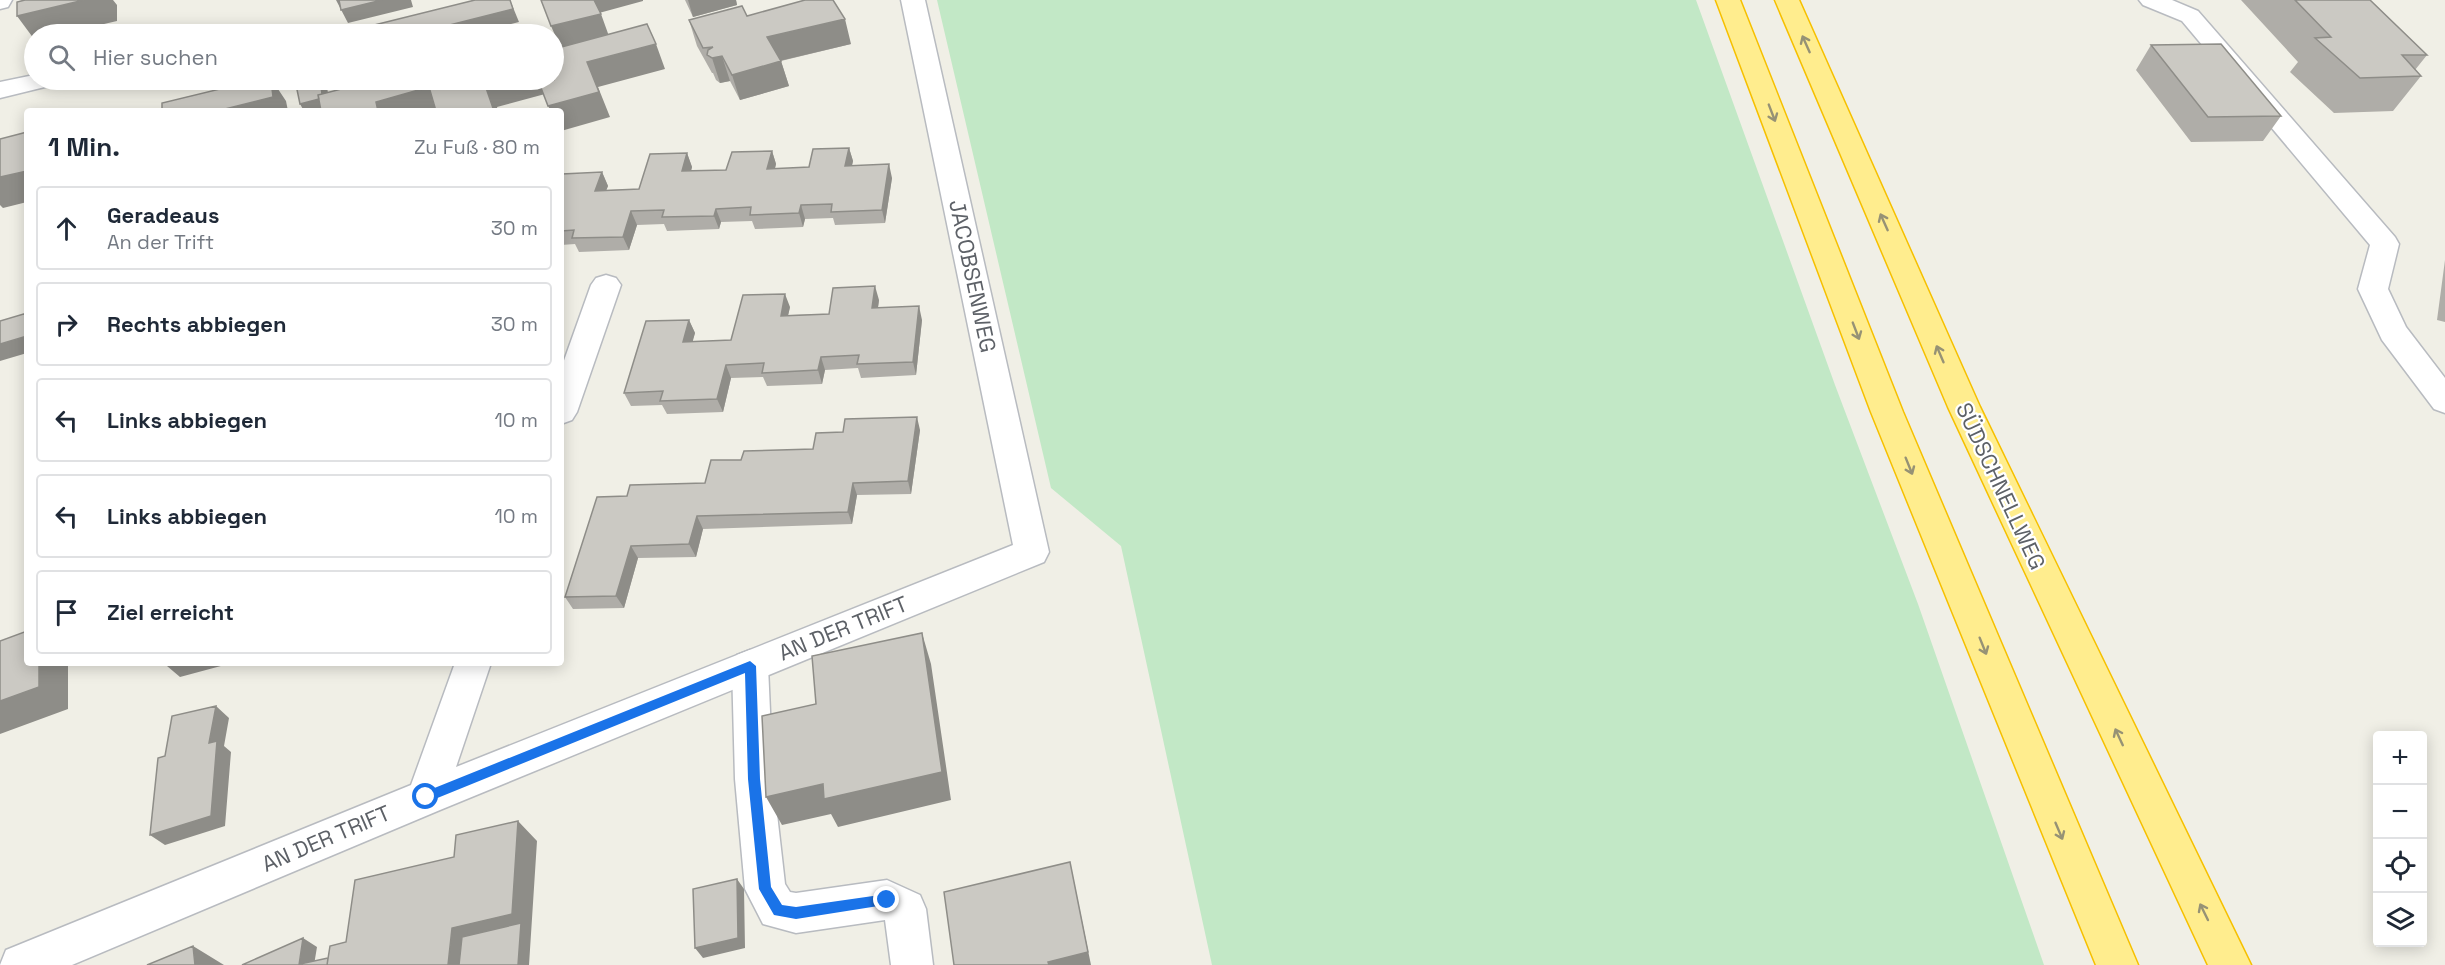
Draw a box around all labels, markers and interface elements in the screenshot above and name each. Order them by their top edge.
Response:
search box [24,24,564,90]
one-way arrow [1800,35,1811,53]
icon: search [45,41,78,74]
text: Hier suchen [93,43,218,71]
one-way arrow [1767,104,1778,122]
text: 1 Min. [48,130,120,164]
text: Zu Fuß · 80 m [414,134,540,160]
street label: JACOBSENWEG [943,197,1003,355]
text: Geradeaus [107,201,219,229]
icon: ahead [50,212,83,245]
one-way arrow [1877,214,1889,232]
text: 30 m [491,215,538,241]
text: An der Trift [107,229,214,255]
icon: right [50,308,83,341]
text: Rechts abbiegen [107,310,287,338]
text: 30 m [491,311,538,337]
one-way arrow [1851,321,1862,340]
one-way arrow [1934,345,1946,363]
street label: SÜDSCHNELLWEG [1950,398,2052,574]
icon: left [50,404,83,437]
text: Links abbiegen [107,406,267,434]
text: 10 m [494,407,538,433]
one-way arrow [1904,456,1915,475]
icon: left [50,500,83,533]
text: Links abbiegen [107,502,267,530]
text: 10 m [494,503,538,529]
street label: AN DER TRIFT [774,589,912,667]
icon: arrive [50,596,83,629]
text: Ziel erreicht [107,598,234,626]
one-way arrow [1978,636,1989,655]
one-way arrow [2113,728,2125,746]
map controls [2373,731,2427,947]
button: + [2373,731,2427,785]
route start [412,783,438,809]
button: − [2373,785,2427,839]
street label: AN DER TRIFT [257,798,395,878]
one-way arrow [2054,821,2066,839]
button: locate [2373,839,2427,893]
route end [873,886,899,912]
button: layers [2373,893,2427,947]
one-way arrow [2198,904,2210,922]

